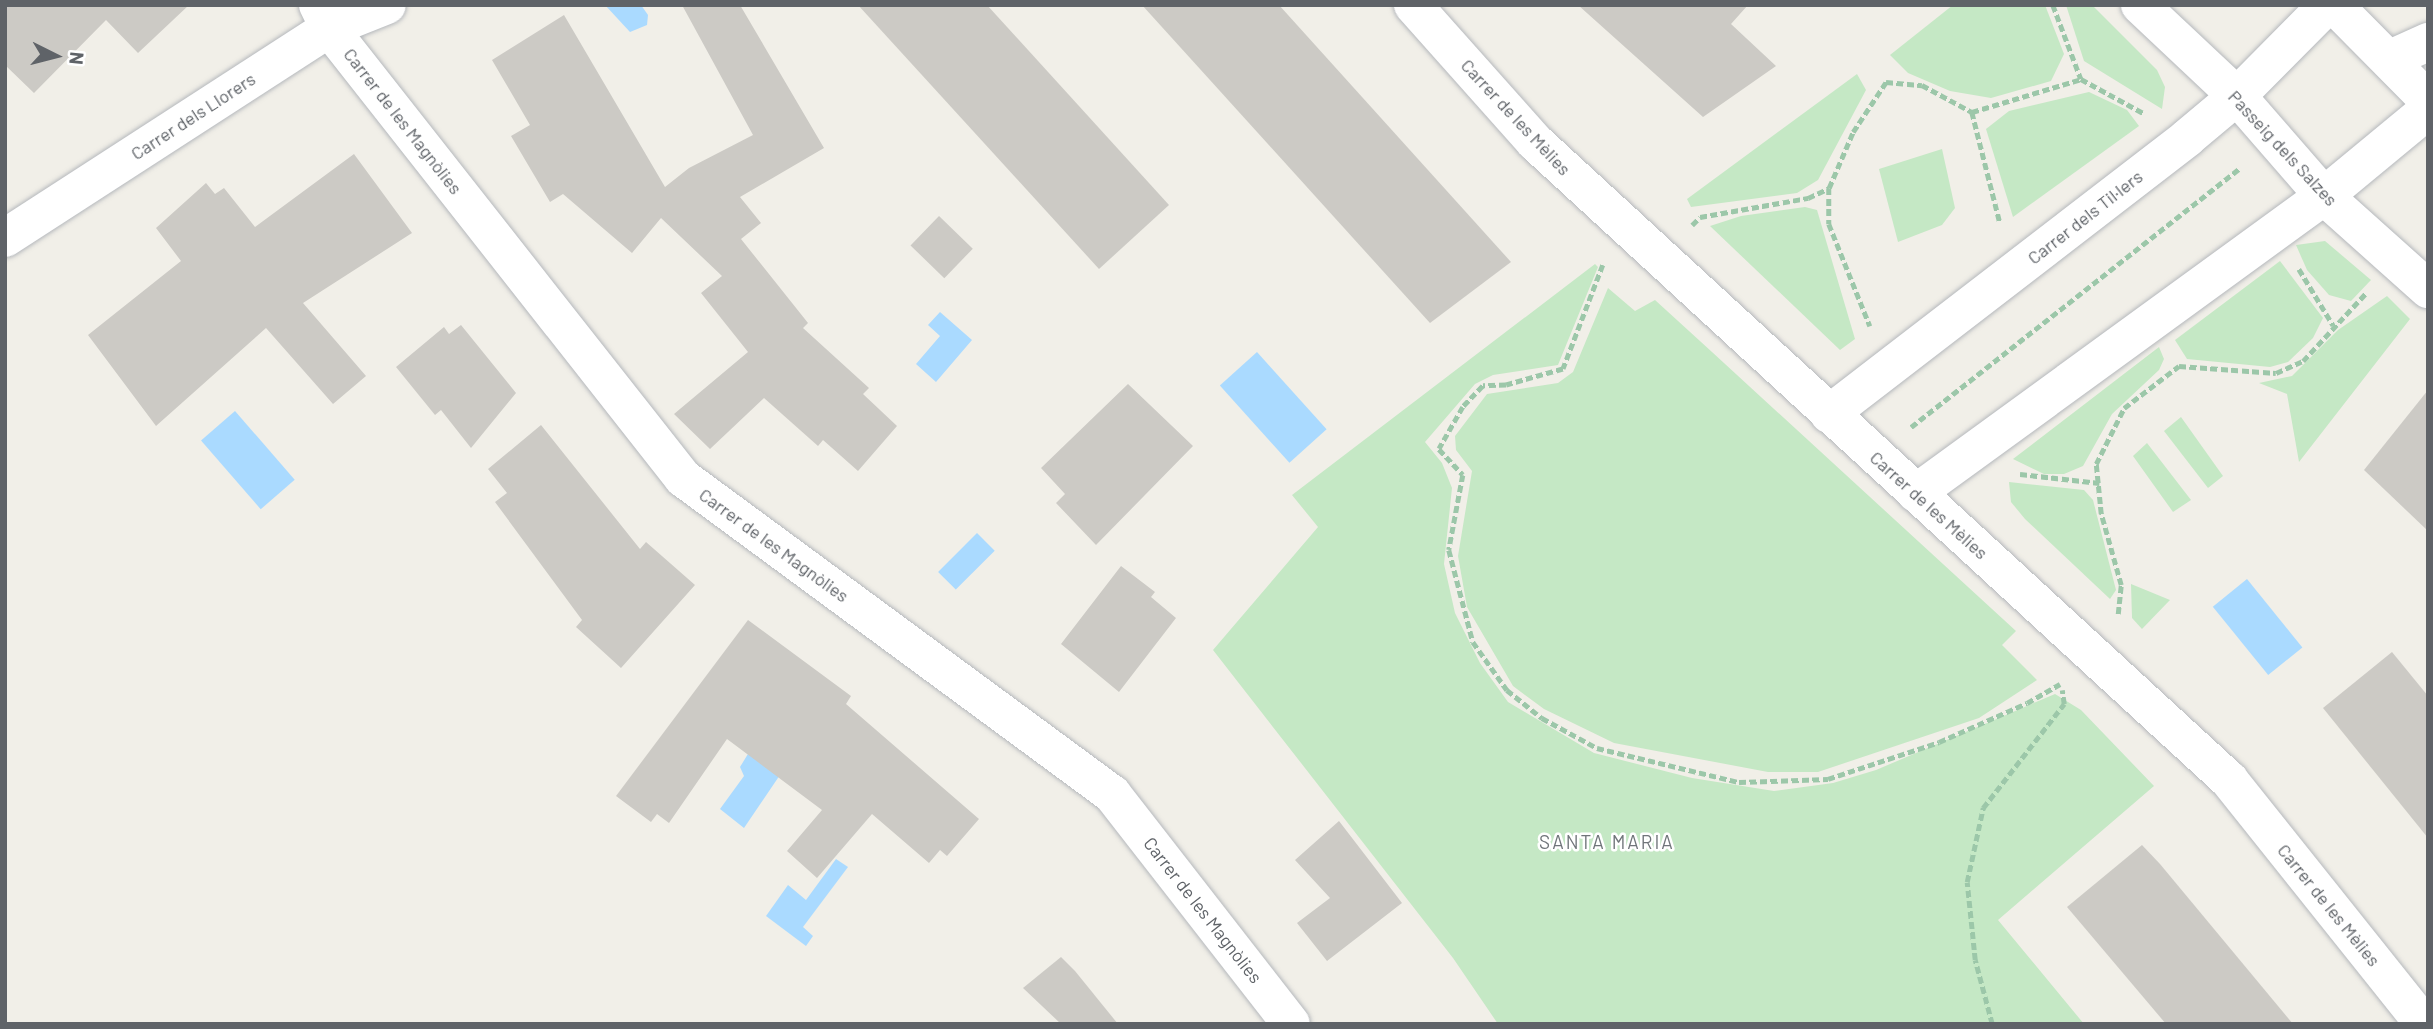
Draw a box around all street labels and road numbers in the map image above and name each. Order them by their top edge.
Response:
street label: Carrer de les Magnòlies [339,44,467,198]
street label: Carrer de les Mèlies [1457,54,1575,180]
street label: Carrer dels Llorers [127,68,259,164]
street label: Passeig dels Salzes [2224,86,2342,210]
street label: Carrer dels Til·lers [2023,165,2147,269]
street label: Carrer de les Mèlies [1866,446,1992,564]
street label: Carrer de les Magnòlies [695,484,853,606]
street label: Carrer de les Magnòlies [1139,833,1267,987]
street label: Carrer de les Mèlies [2273,840,2385,970]

